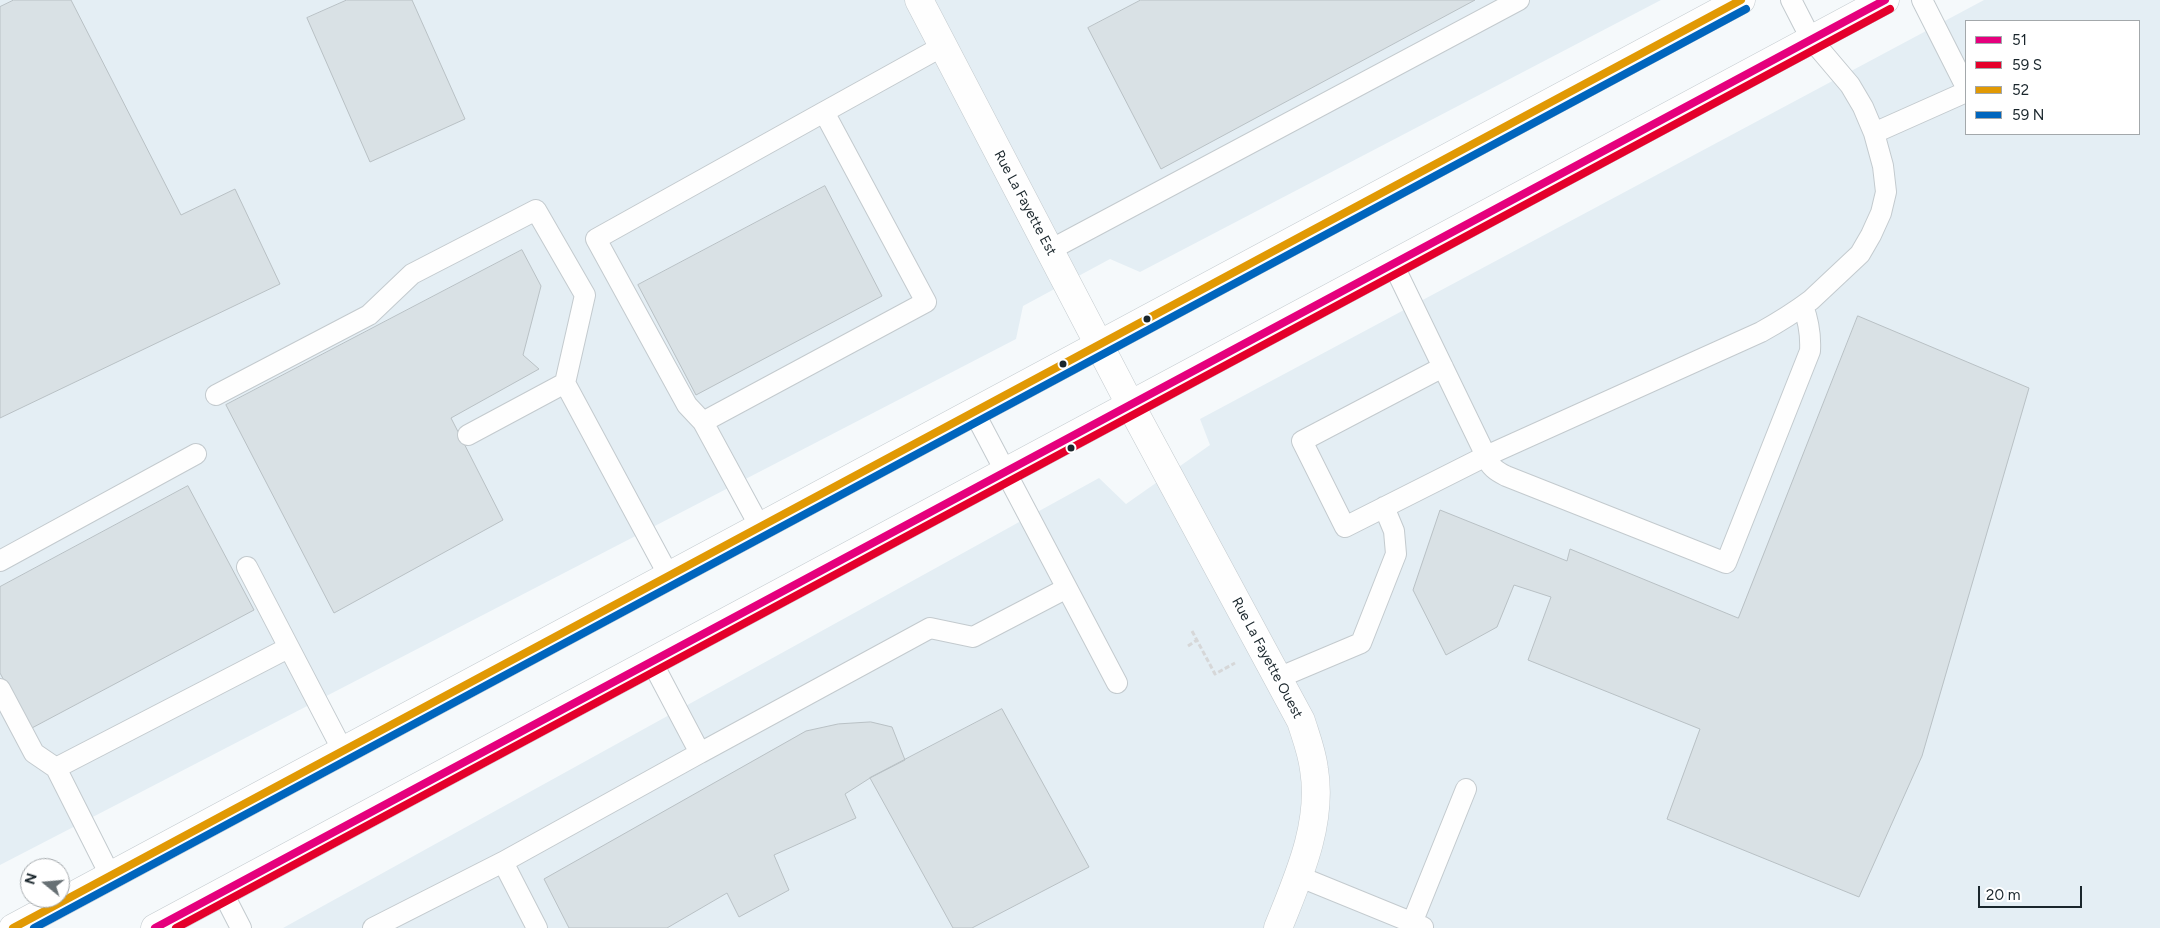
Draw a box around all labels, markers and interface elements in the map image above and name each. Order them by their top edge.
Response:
legend [1965,20,2140,135]
text: 51 [2012,31,2027,49]
text: 59 S [2012,56,2042,74]
text: 52 [2012,81,2029,99]
text: 59 N [2012,106,2044,124]
street label: Rue La Fayette Est [990,148,1060,258]
unlabelled marker [1142,314,1152,324]
unlabelled marker [1058,359,1068,369]
unlabelled marker [1066,443,1076,453]
street label: Rue La Fayette Ouest [1228,595,1306,721]
north arrow [20,858,70,908]
text: N [21,871,41,886]
scale bar [1980,876,2084,908]
text: 20 m [1986,886,2020,904]

